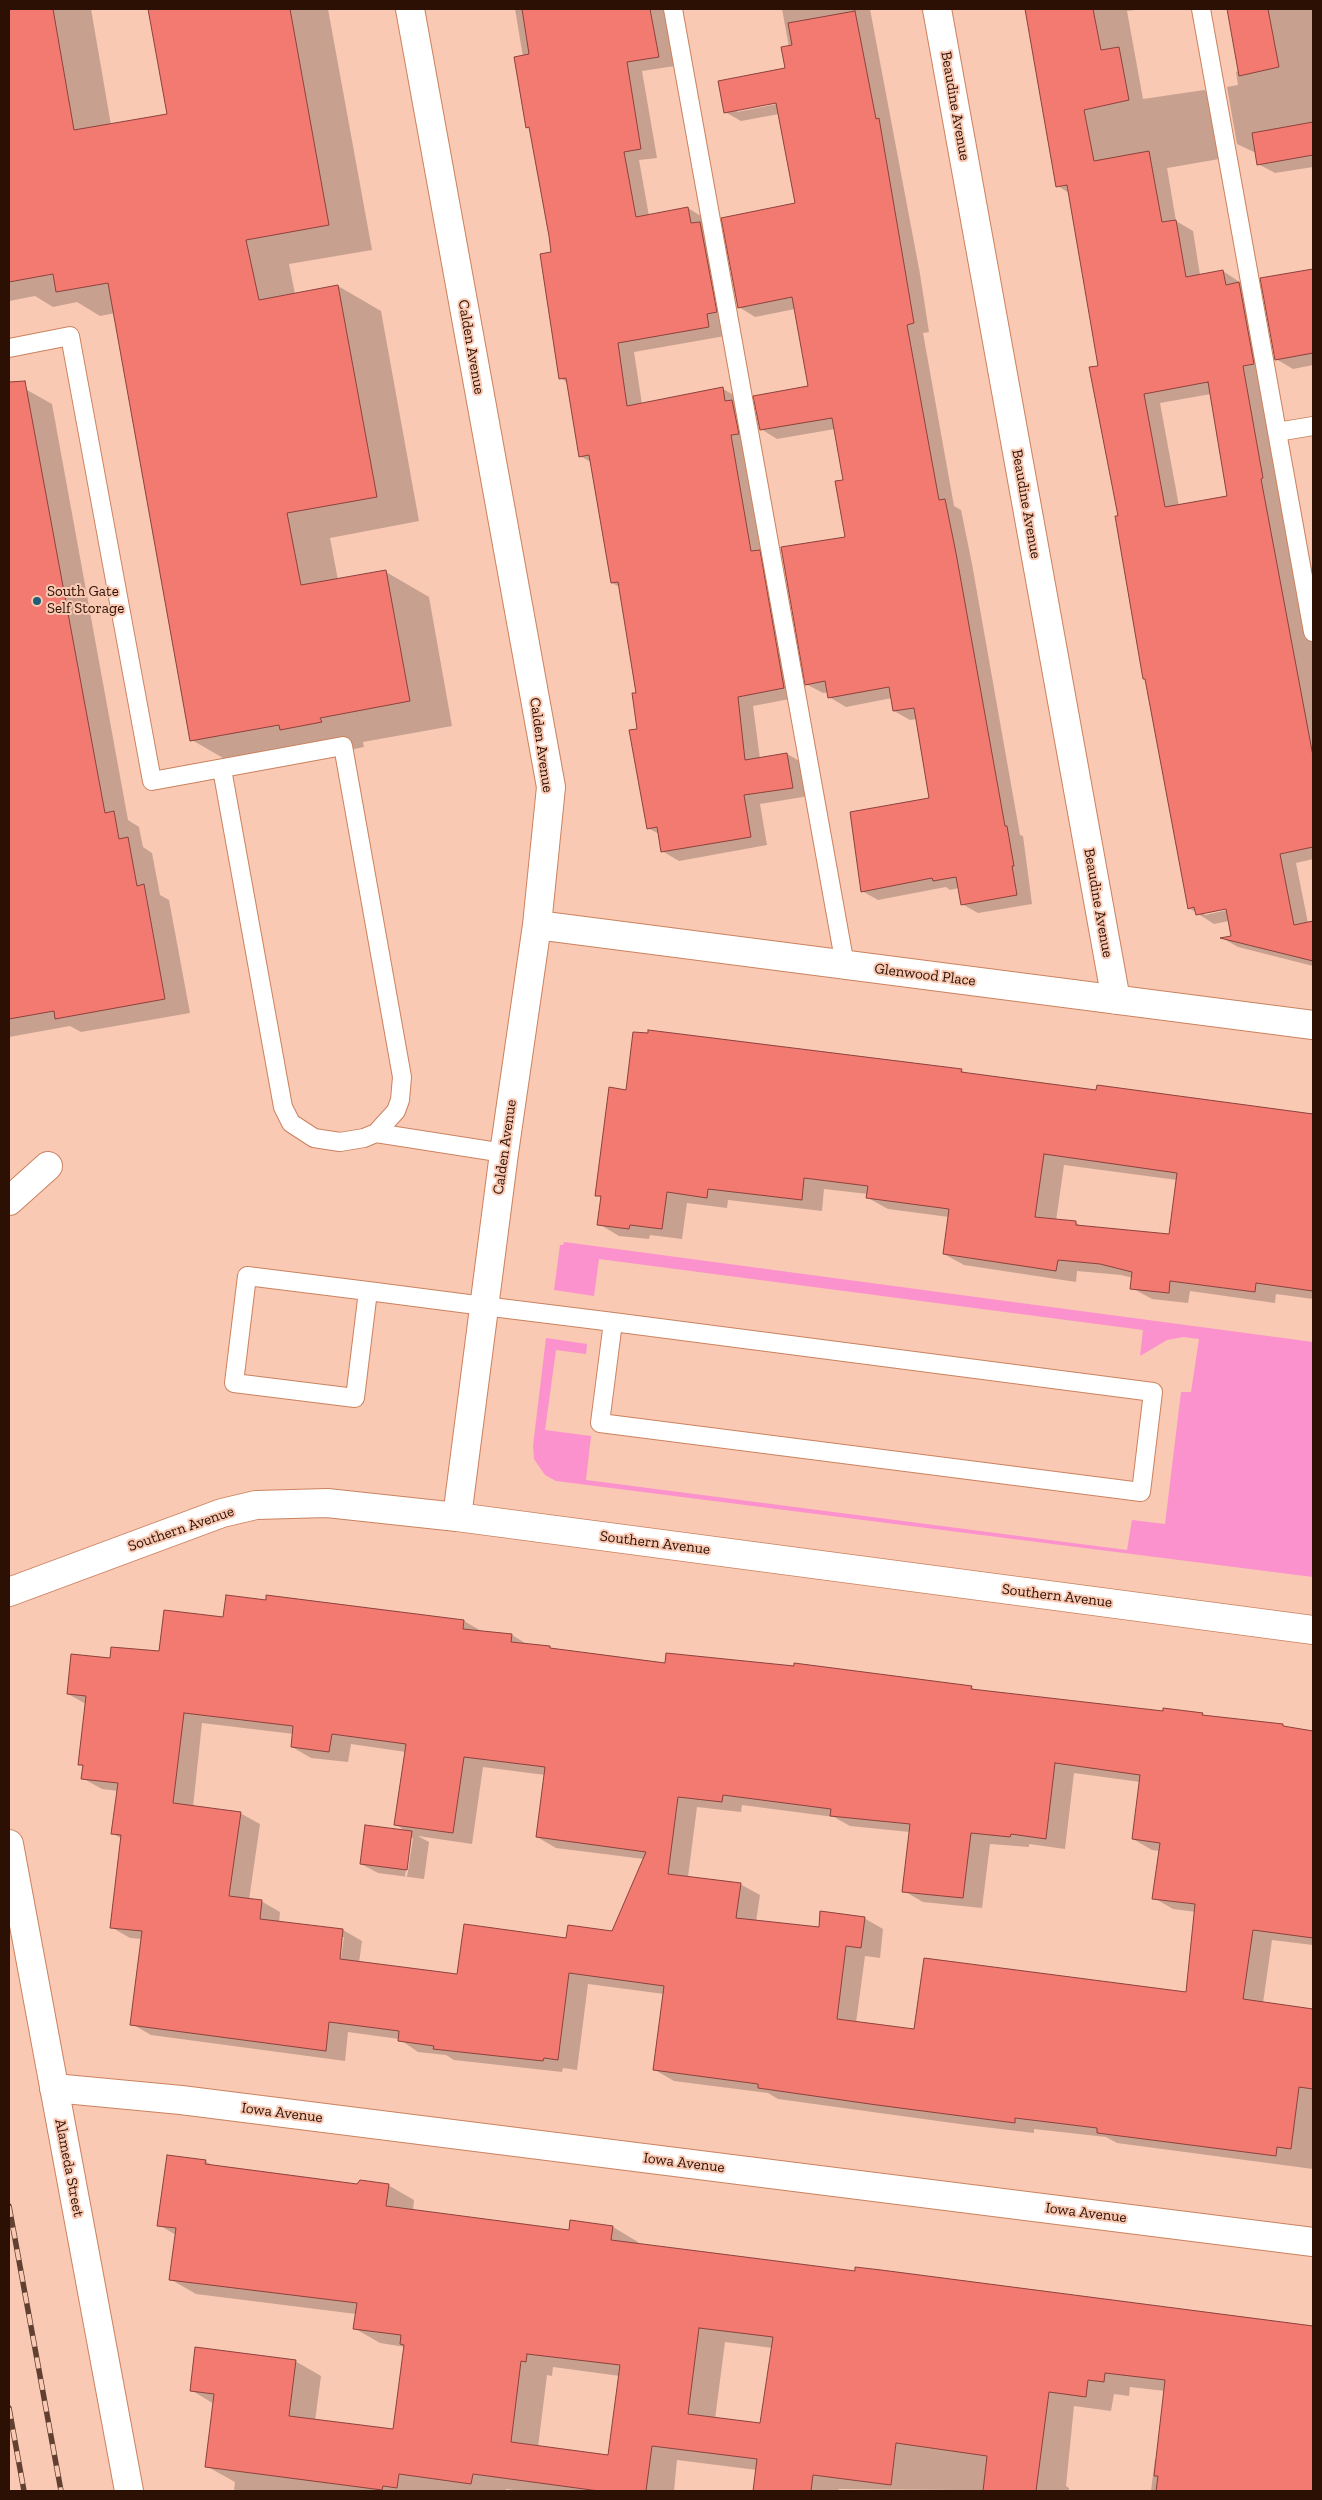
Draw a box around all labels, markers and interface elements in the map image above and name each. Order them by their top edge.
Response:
street label: Beaudine Avenue [937,50,973,162]
street label: Calden Avenue [454,298,488,396]
street label: Beaudine Avenue [1008,448,1044,560]
place label: South Gate Self Storage [47,583,124,618]
marker: South Gate Self Storage [31,595,43,607]
street label: Calden Avenue [525,696,557,794]
street label: Beaudine Avenue [1080,847,1116,959]
street label: Glenwood Place [873,960,977,990]
street label: Calden Avenue [489,1098,521,1196]
street label: Southern Avenue [126,1502,236,1556]
street label: Southern Avenue [599,1527,711,1559]
street label: Southern Avenue [1001,1580,1113,1612]
street label: Iowa Avenue [240,2099,324,2127]
street label: Alameda Street [51,2118,87,2218]
street label: Iowa Avenue [642,2149,726,2177]
street label: Iowa Avenue [1044,2199,1128,2227]

